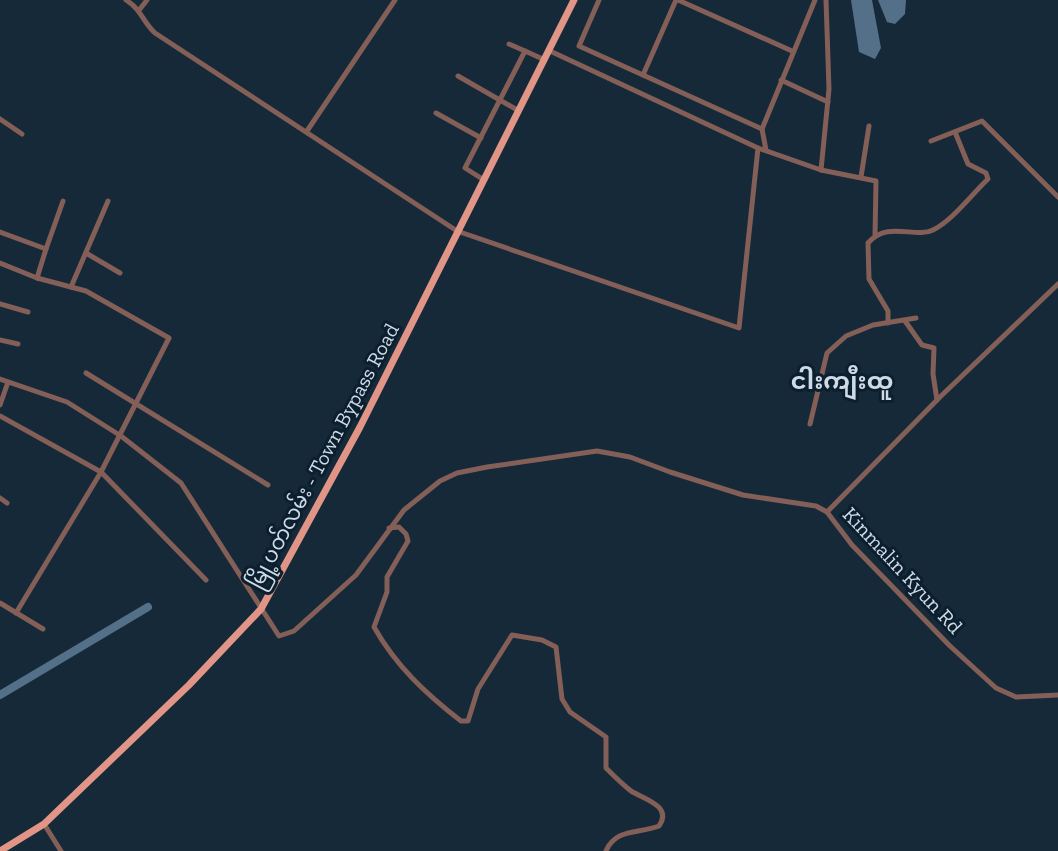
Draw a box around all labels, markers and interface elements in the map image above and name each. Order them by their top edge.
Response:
street label: မြို့ပတ်လမ်း - Town Bypass Road [240,317,408,595]
district label: ငါးကျီးထူ [791,365,893,401]
street label: Kinmalin Kyun Rd [838,501,968,639]

